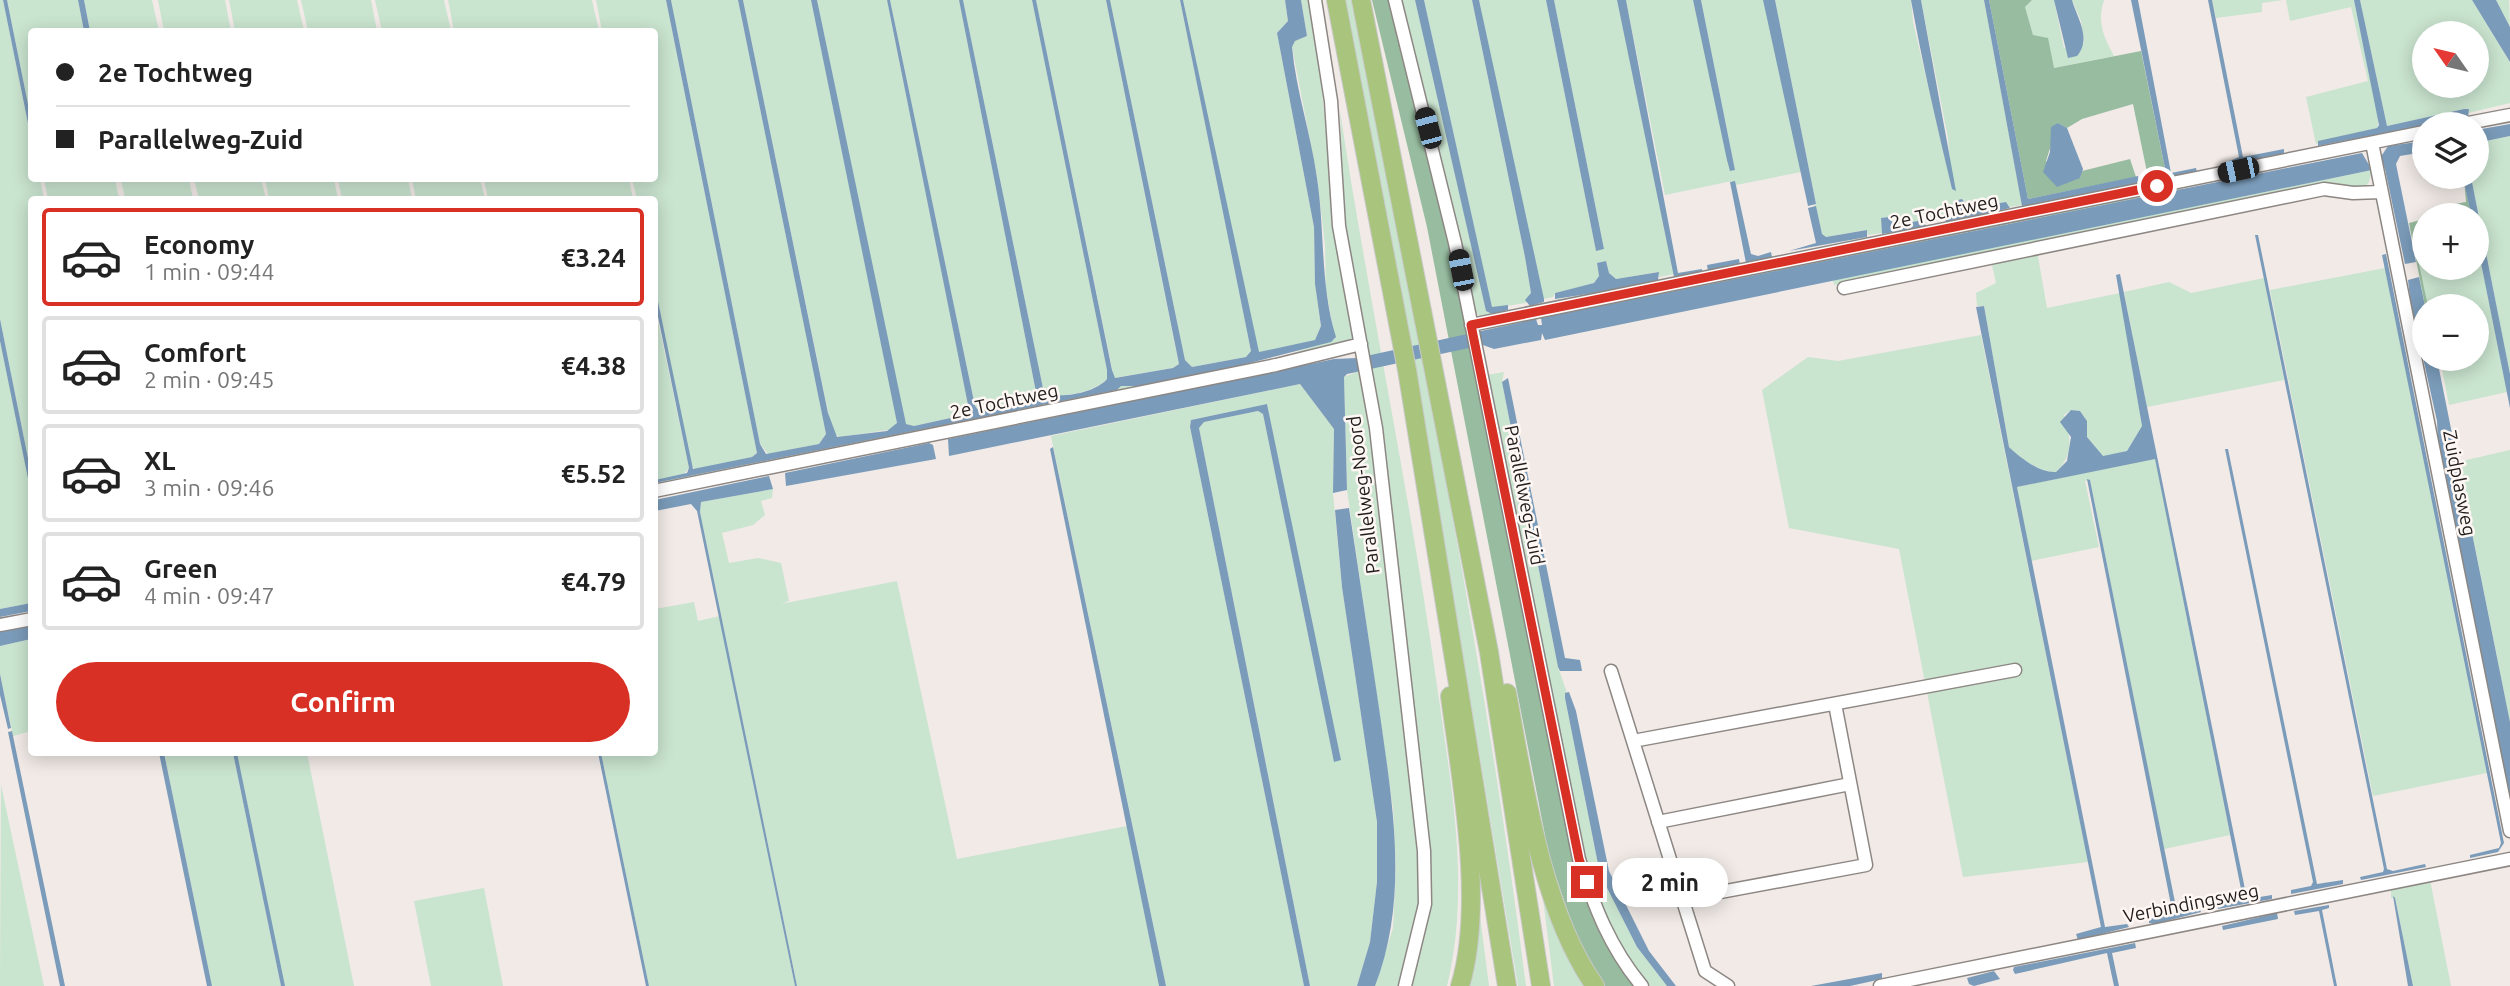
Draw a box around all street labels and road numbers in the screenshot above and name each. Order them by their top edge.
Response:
street label: 2e Tochtweg [1888,189,2000,233]
street label: 2e Tochtweg [948,379,1060,423]
street label: Parallelweg-Noord [1342,415,1384,575]
street label: Parallelweg-Zuid [1501,423,1549,567]
street label: Zuidplasweg [2439,428,2481,538]
street label: Verbindingsweg [2121,879,2261,927]

